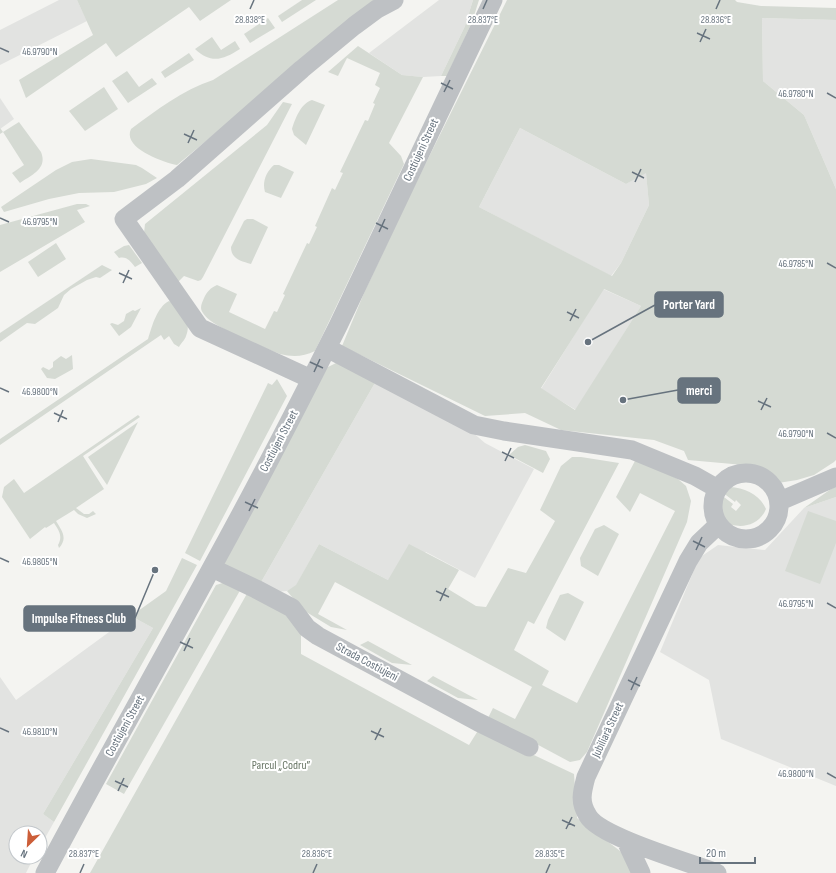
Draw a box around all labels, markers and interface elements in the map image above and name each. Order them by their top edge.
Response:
text: 28.838°E [235,14,265,26]
text: 28.837°E [468,14,498,26]
text: 28.836°E [701,14,731,26]
text: 46.9790°N [22,46,58,58]
text: 46.9780°N [778,88,814,100]
street label: Costiujeni Street [400,116,442,184]
text: 46.9795°N [23,216,57,228]
text: 46.9785°N [779,258,813,270]
callout: Porter Yard [655,292,723,317]
text: Porter Yard [663,297,715,313]
callout: merci [678,378,720,403]
text: merci [686,383,712,399]
text: 46.9800°N [22,386,58,398]
street label: Costiujeni Street [257,407,302,474]
text: 46.9790°N [778,428,814,440]
text: 46.9805°N [22,556,58,568]
text: 46.9795°N [779,598,813,610]
callout: Impulse Fitness Club [24,606,135,631]
text: Impulse Fitness Club [32,611,126,627]
street label: Strada Costiujeni [333,639,401,685]
street label: Costiujeni Street [102,693,148,759]
street label: Jubiliară Street [588,700,627,761]
text: 46.9810°N [23,726,57,738]
park label: Parcul „Codru” [252,758,310,773]
text: 46.9800°N [778,768,814,780]
north arrow [8,825,48,865]
scale bar [700,839,755,865]
text: N [18,846,29,861]
text: 20 m [706,846,726,861]
text: 28.837°E [69,848,99,860]
text: 28.836°E [302,848,332,860]
text: 28.835°E [535,848,565,860]

